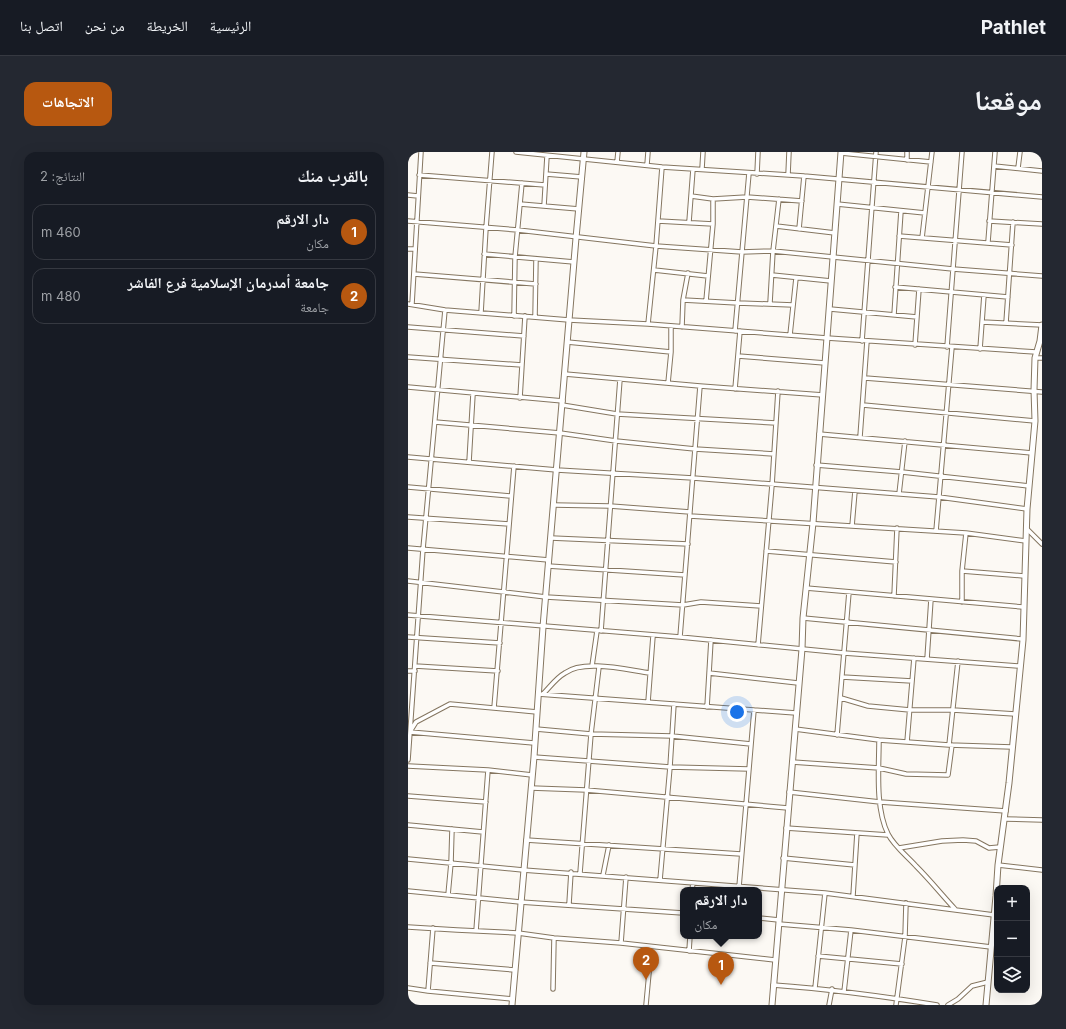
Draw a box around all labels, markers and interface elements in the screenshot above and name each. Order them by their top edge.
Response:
text: Pathlet [981,16,1046,39]
text: اتصل بنا [20,17,63,34]
text: من نحن [85,17,125,34]
text: الخريطة [147,17,188,34]
text: الرئيسية [210,17,251,34]
button: الاتجاهات [24,82,112,126]
text: موقعنا [974,83,1042,117]
text: بالقرب منك [298,166,368,186]
text: النتائج: 2 [40,168,85,184]
text: دار الارقم [276,209,329,228]
text: 460 m [41,224,81,240]
text: 1 [351,224,357,240]
text: مكان [306,235,329,251]
text: جامعة أمدرمان الإسلامية فرع الفاشر [127,273,329,292]
text: 480 m [41,288,81,304]
text: 2 [350,288,358,304]
text: جامعة [300,299,329,315]
your location [727,702,747,722]
map controls [994,885,1030,993]
button: + [994,885,1030,921]
popup [680,887,762,939]
text: دار الارقم [695,890,747,909]
text: مكان [695,916,717,932]
button: − [994,921,1030,957]
pin: 2 [633,947,659,980]
pin: 1 [708,952,734,985]
button: layers [994,957,1030,993]

